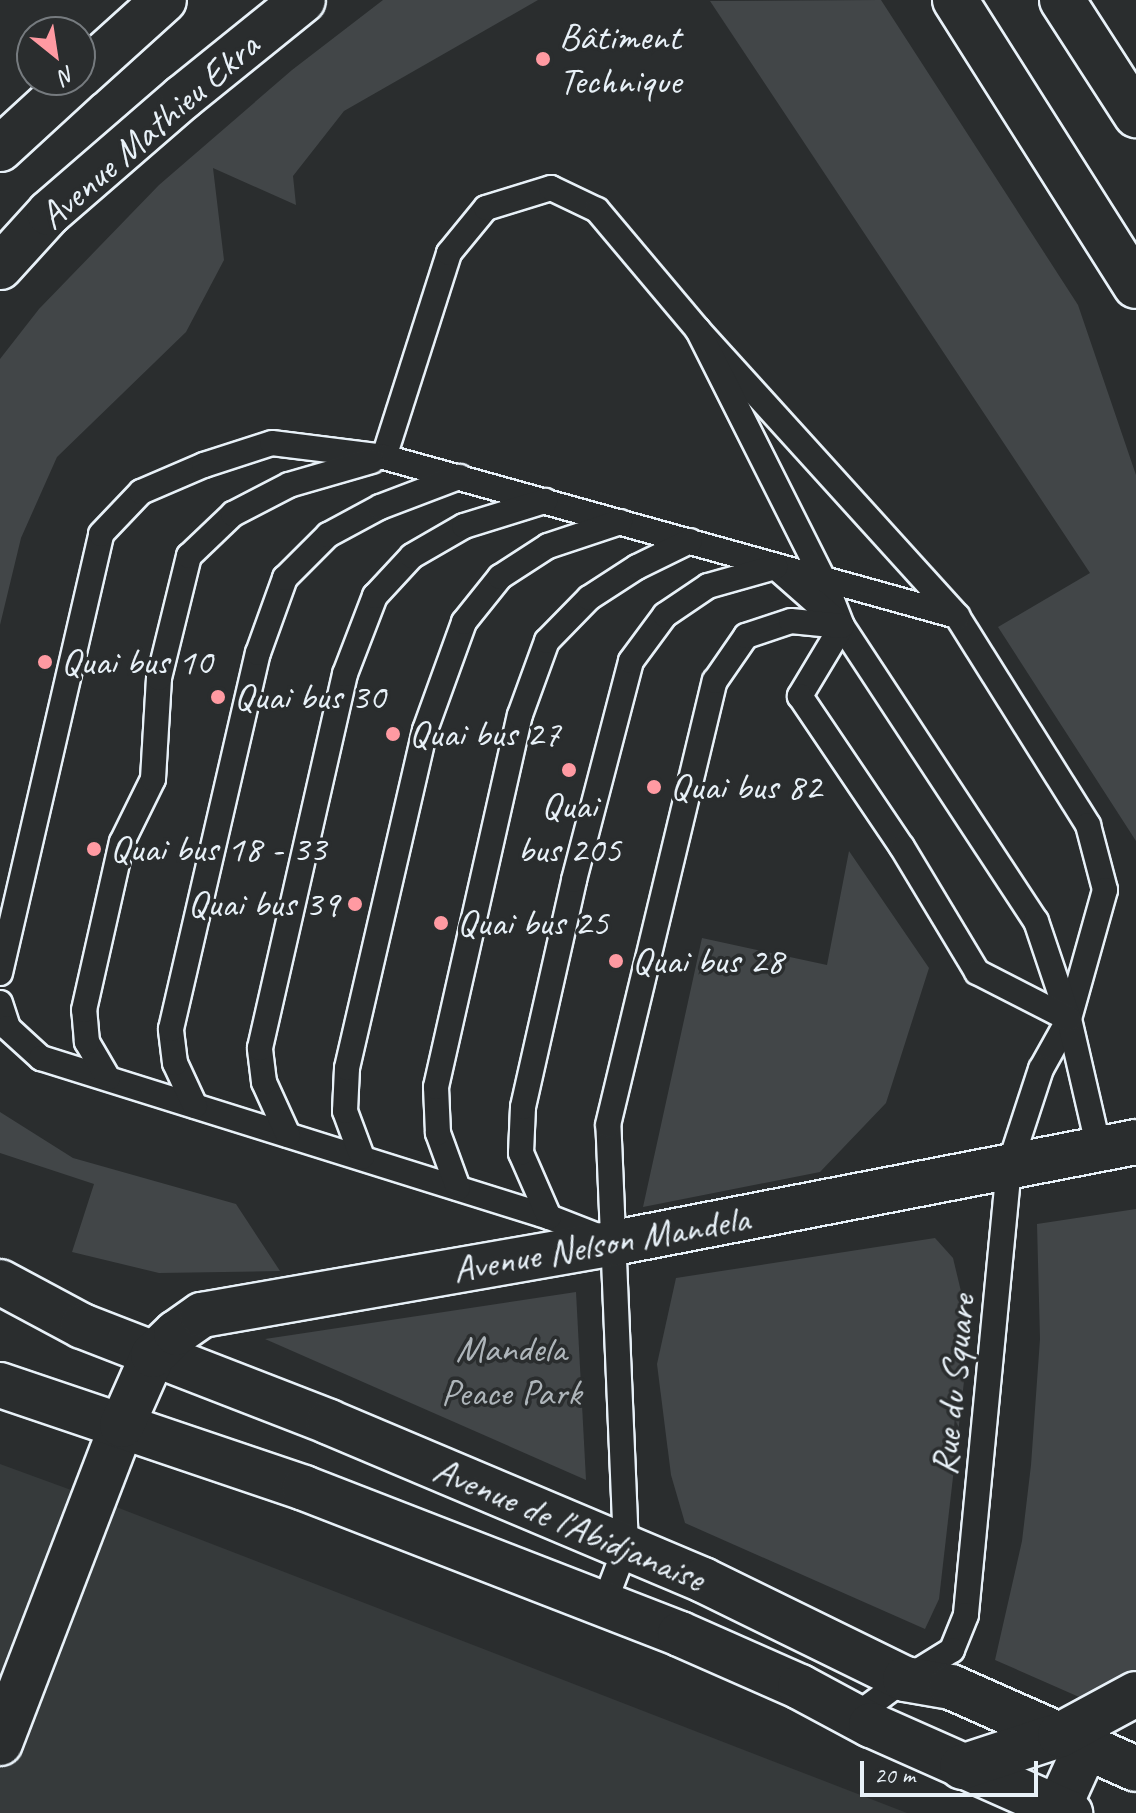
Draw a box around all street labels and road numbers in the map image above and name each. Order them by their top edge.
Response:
street label: Avenue Mathieu Ekra [29,23,269,239]
street label: Avenue Nelson Mandela [448,1195,754,1293]
street label: Rue du Square [921,1293,985,1477]
street label: Avenue de l'Abidjanaise [427,1446,711,1602]

